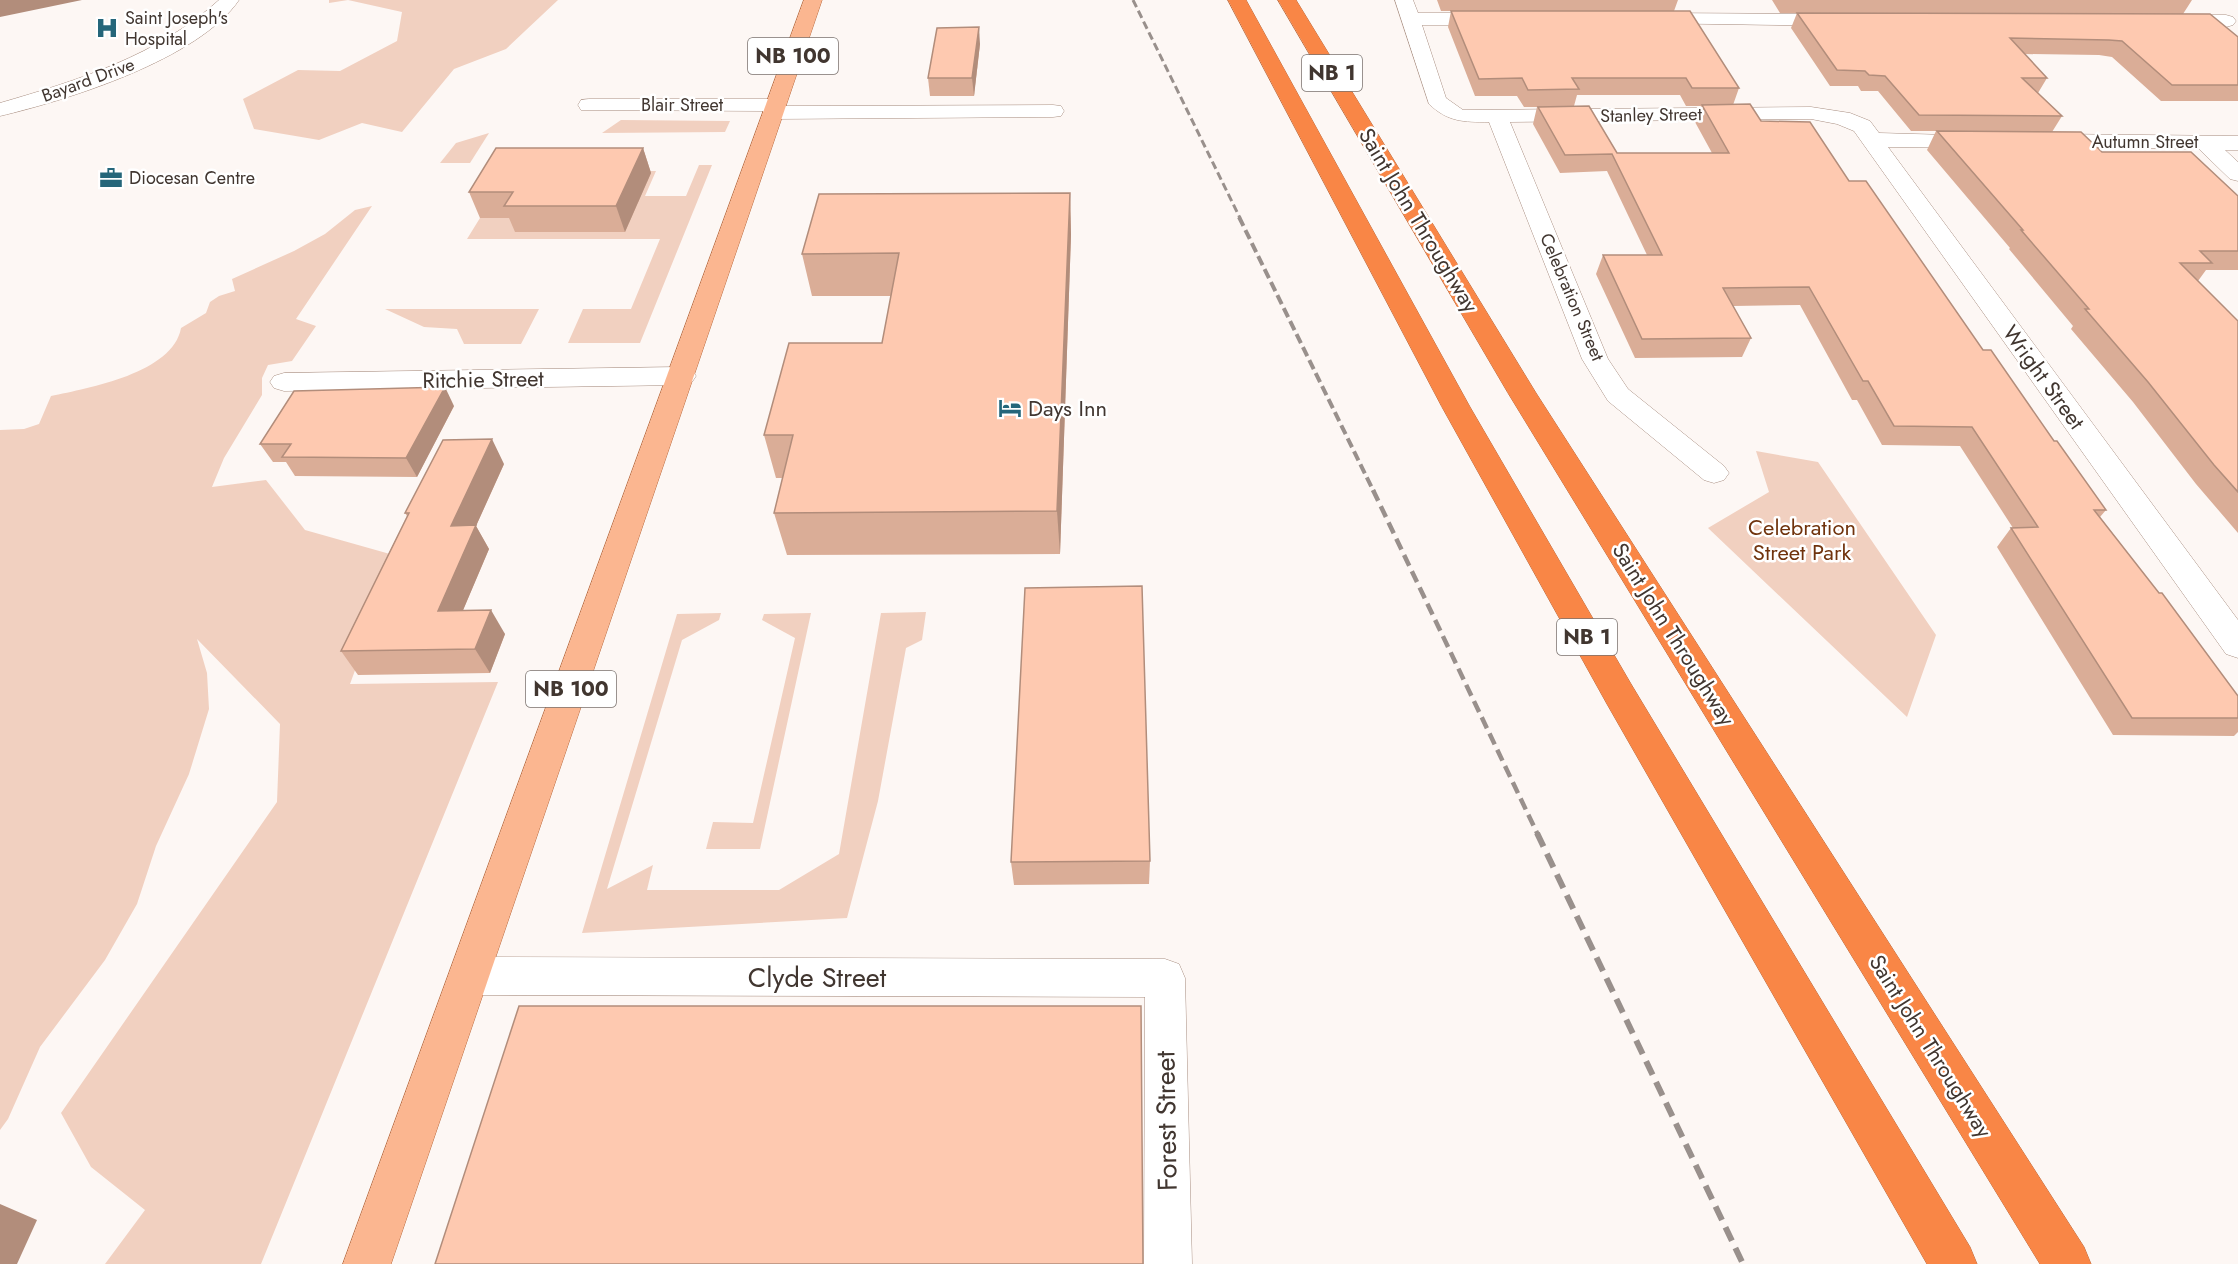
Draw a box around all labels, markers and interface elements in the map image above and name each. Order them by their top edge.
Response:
place label: Saint Joseph's Hospital [125,5,228,52]
hospital icon: Saint Joseph's Hospital [94,15,120,41]
road number: NB 100 [748,38,838,74]
street label: Bayard Drive [38,51,138,109]
road number: NB 1 [1302,55,1362,91]
street label: Blair Street [641,92,724,118]
street label: Stanley Street [1600,101,1703,129]
street label: Saint John Throughway [1351,122,1487,319]
street label: Autumn Street [2092,129,2199,155]
office icon: Diocesan Centre [98,165,124,191]
place label: Diocesan Centre [129,165,255,191]
street label: Celebration Street [1533,229,1611,366]
street label: Wright Street [1995,318,2093,436]
street label: Ritchie Street [422,362,545,396]
place label: Days Inn [1028,392,1107,424]
hotel icon: Days Inn [997,395,1023,421]
park label: Celebration Street Park [1748,511,1856,568]
street label: Saint John Throughway [1605,536,1743,732]
road number: NB 1 [1557,619,1617,655]
road number: NB 100 [526,671,616,707]
street label: Saint John Throughway [1862,948,2000,1144]
street label: Clyde Street [748,958,887,997]
street label: Forest Street [1145,1050,1187,1191]

